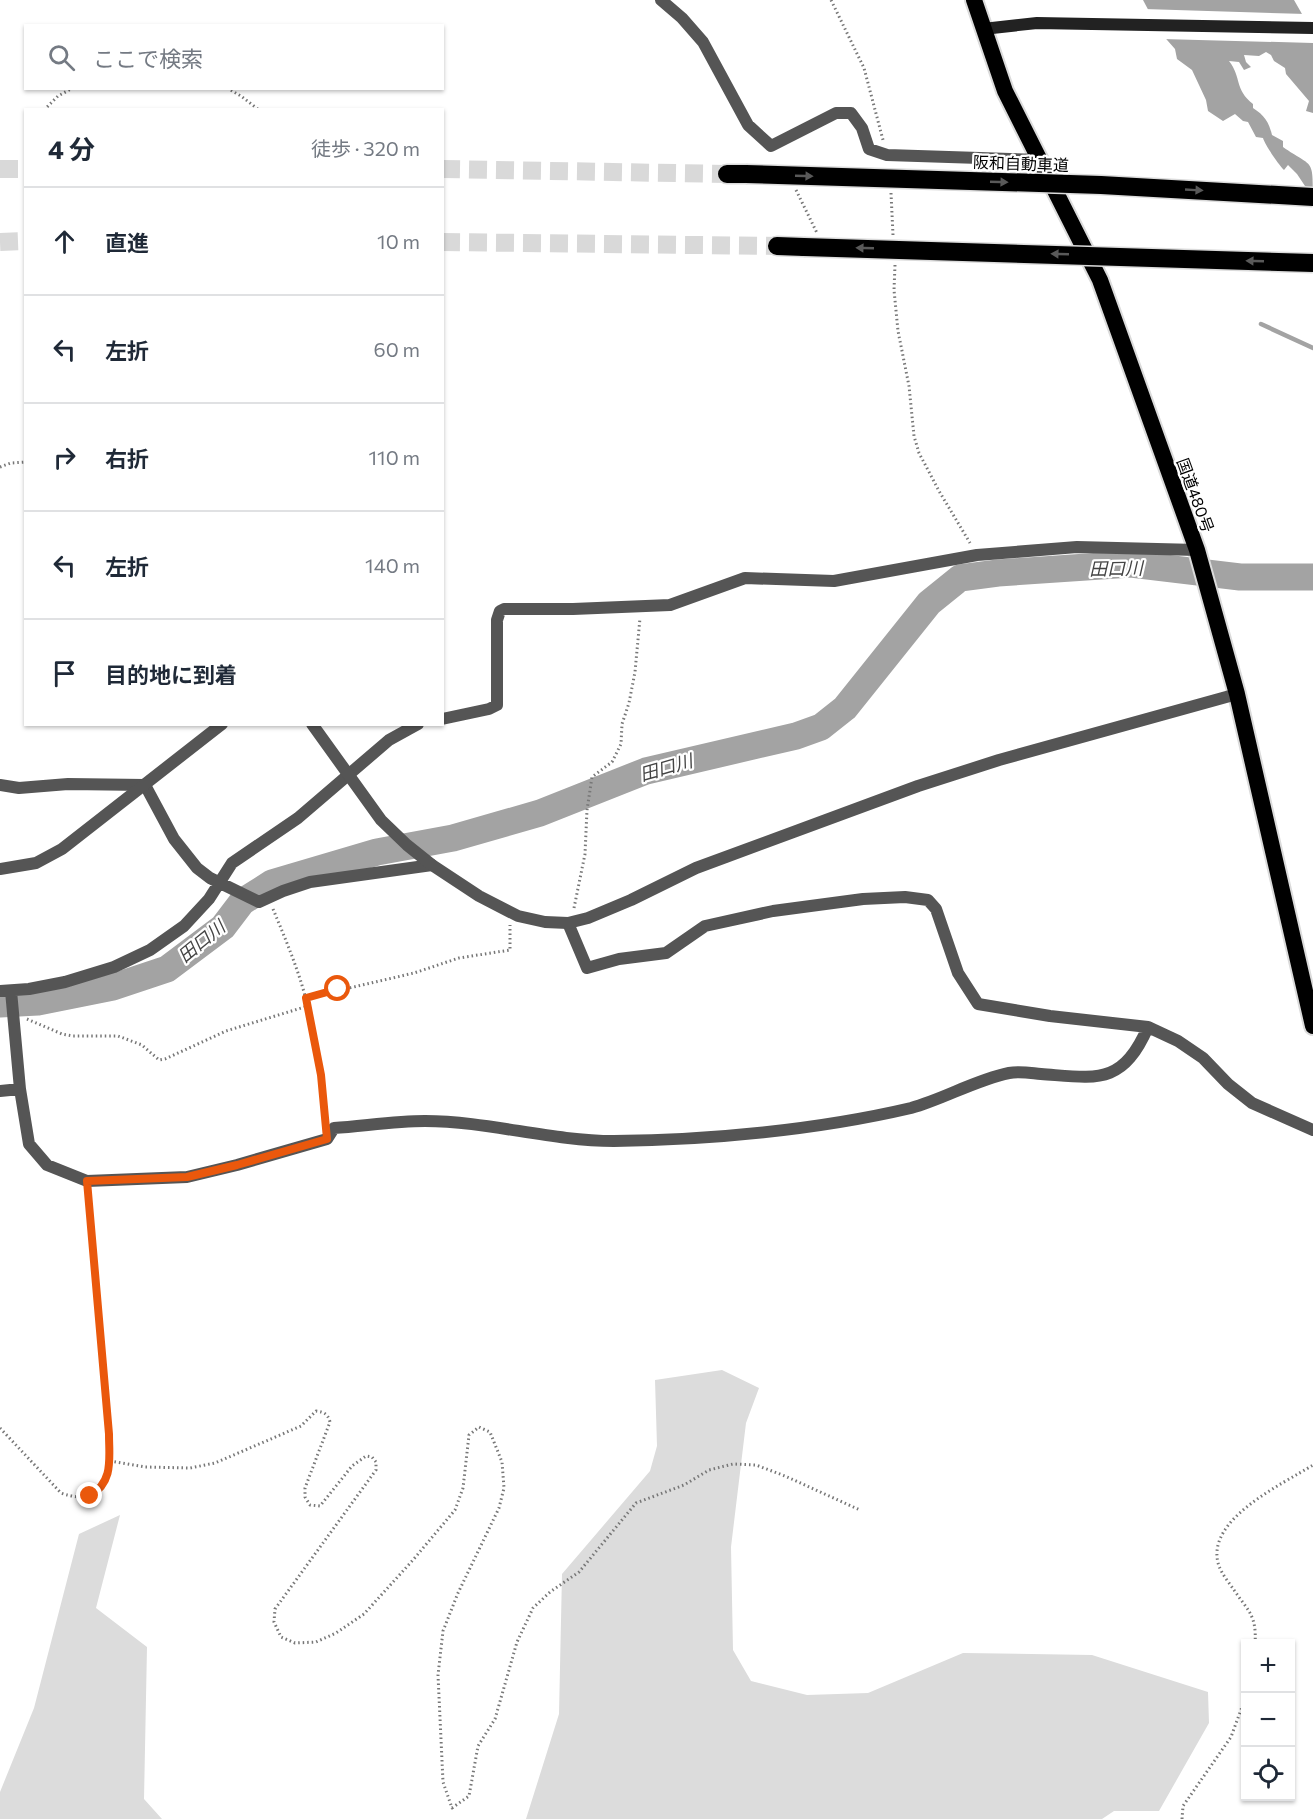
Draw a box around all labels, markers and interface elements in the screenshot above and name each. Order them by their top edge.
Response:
search box [24,24,444,90]
icon: search [45,41,78,74]
text: ここで検索 [93,45,203,72]
text: 4 分 [48,133,95,164]
text: 徒歩 · 320 m [311,136,420,160]
street label: 阪和自動車道 [973,152,1069,174]
one-way arrow [795,171,814,181]
one-way arrow [990,177,1009,187]
one-way arrow [1185,186,1204,195]
icon: ahead [48,225,81,258]
text: 直進 [105,229,149,256]
text: 10 m [377,229,420,253]
one-way arrow [855,244,874,253]
one-way arrow [1050,250,1069,259]
one-way arrow [1245,257,1264,266]
icon: left [48,333,81,366]
text: 左折 [105,337,149,364]
text: 60 m [374,337,420,361]
icon: right [48,441,81,474]
text: 右折 [105,445,149,472]
text: 110 m [369,445,420,469]
street label: 国道480号 [1174,455,1218,535]
icon: left [48,549,81,582]
text: 左折 [105,553,149,580]
text: 140 m [365,553,420,577]
water label: 田口川 [1089,556,1145,579]
icon: arrive [48,657,81,690]
text: 目的地に到着 [105,661,237,688]
water label: 田口川 [637,748,697,785]
water label: 田口川 [173,914,230,967]
route start [324,975,350,1001]
route end [76,1482,102,1508]
map controls [1241,1639,1295,1801]
button: + [1241,1639,1295,1693]
button: − [1241,1693,1295,1747]
button: locate [1241,1747,1295,1801]

